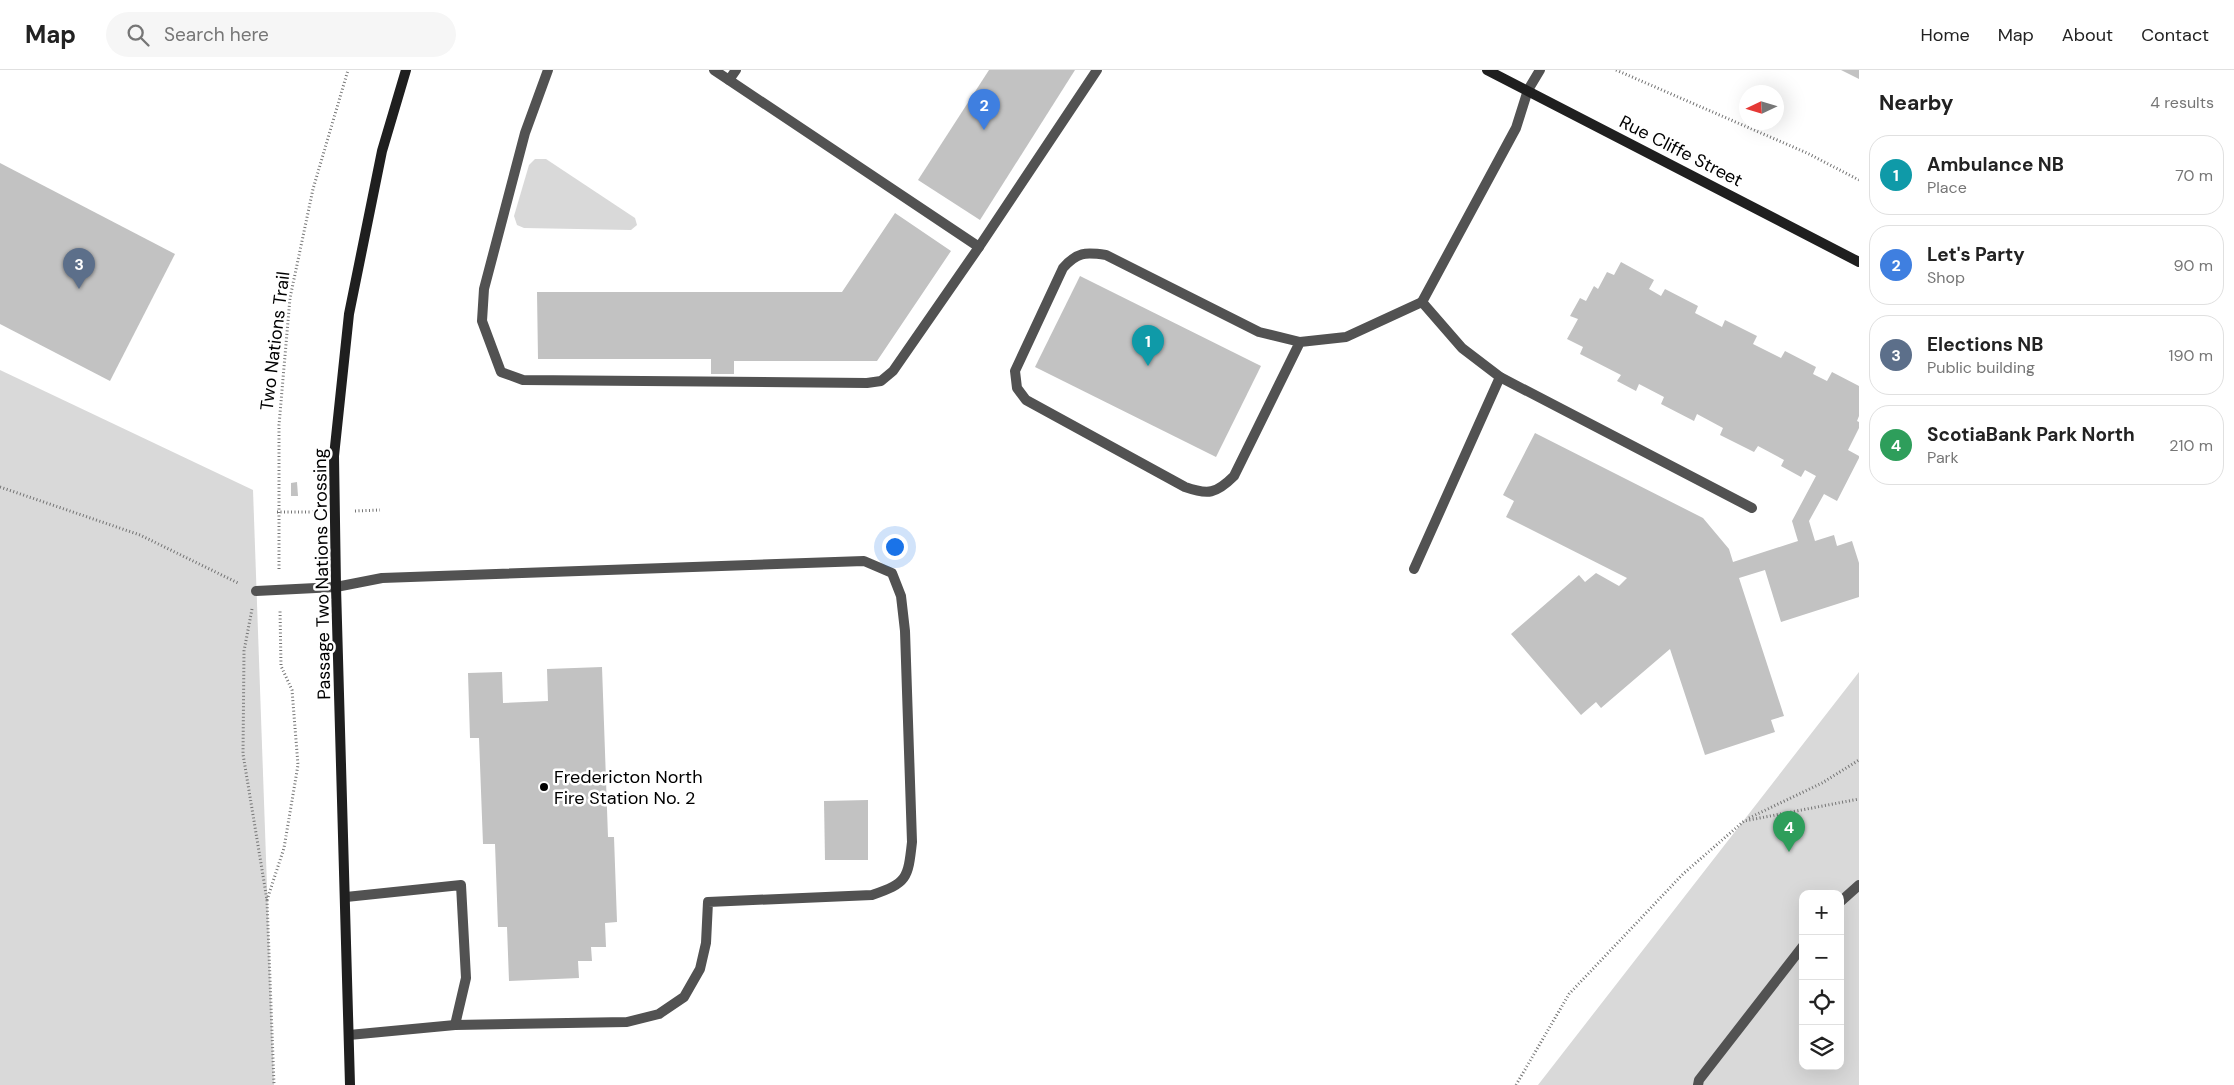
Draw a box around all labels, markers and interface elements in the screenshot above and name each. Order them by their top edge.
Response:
search box [106,12,456,57]
text: Map [25,19,76,50]
icon: search [124,21,152,49]
text: Search here [164,22,269,47]
text: Home [1920,23,1970,47]
text: Map [1998,23,2034,47]
text: About [2062,23,2113,47]
text: Contact [2141,23,2209,47]
north arrow [1739,85,1784,130]
pin: 2 [968,89,1000,130]
text: Nearby [1879,89,1953,117]
text: 4 results [2150,92,2214,113]
street label: Rue Cliffe Street [1615,110,1747,192]
text: Ambulance NB [1927,152,2064,177]
text: 1 [1893,165,1899,186]
text: 70 m [2175,165,2213,186]
text: Place [1927,177,1967,198]
text: Let's Party [1927,242,2025,267]
pin: 3 [63,248,95,289]
text: 2 [1891,255,1901,276]
text: 90 m [2173,255,2213,276]
text: Shop [1927,267,1965,288]
street label: Two Nations Trail [255,270,295,412]
pin: 1 [1132,325,1164,366]
text: Elections NB [1927,332,2043,357]
text: 3 [1891,345,1901,366]
text: 190 m [2169,345,2213,366]
text: Public building [1927,357,2035,378]
text: ScotiaBank Park North [1927,422,2135,447]
text: 4 [1891,435,1901,456]
text: 210 m [2169,435,2213,456]
text: Park [1927,447,1959,468]
street label: Passage Two Nations Crossing [308,448,336,700]
your location [882,534,908,560]
place label: Fredericton North Fire Station No. 2 [554,765,702,810]
marker: Fredericton North Fire Station No. 2 [538,781,550,793]
pin: 4 [1773,811,1805,852]
map controls [1799,890,1844,1070]
button: + [1799,890,1844,935]
button: − [1799,935,1844,980]
button: locate [1799,980,1844,1025]
button: layers [1799,1025,1844,1070]

